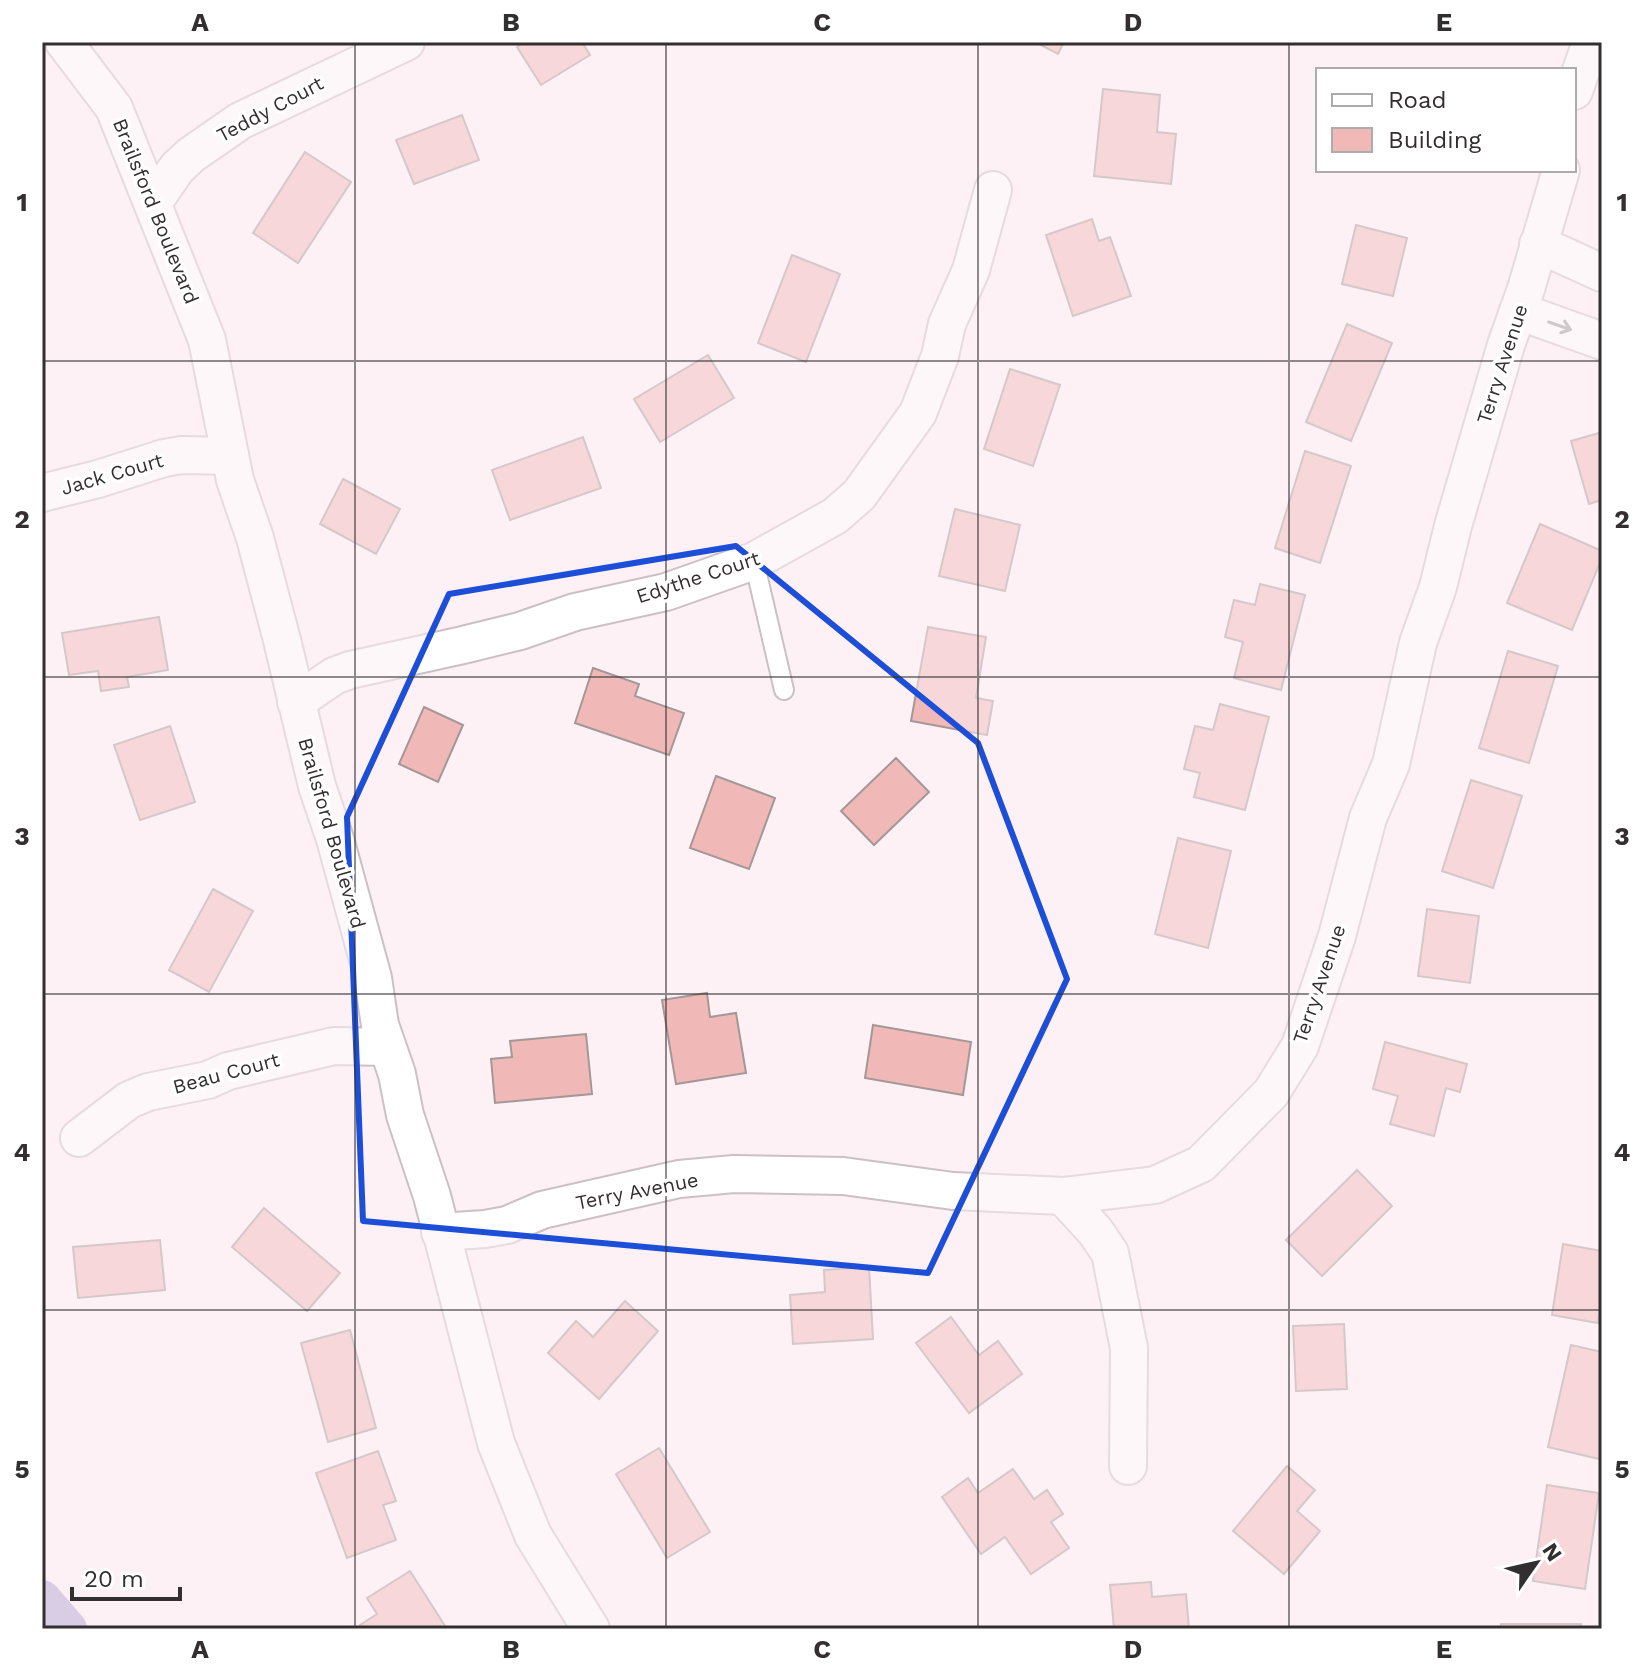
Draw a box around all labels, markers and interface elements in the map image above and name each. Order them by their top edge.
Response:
text: A [191,7,209,37]
text: B [502,7,520,37]
text: C [813,7,831,37]
text: D [1124,7,1142,37]
text: E [1436,7,1452,37]
legend [1316,68,1576,172]
street label: Teddy Court [213,71,328,147]
text: Road [1388,86,1447,114]
street label: Brailsford Boulevard [108,115,204,307]
text: Building [1388,126,1481,154]
text: 1 [16,187,28,217]
text: 1 [1616,187,1628,217]
street label: Terry Avenue [1471,301,1533,427]
one-way arrow [1547,320,1572,335]
street label: Jack Court [58,448,166,500]
text: 2 [14,504,30,534]
text: 2 [1614,504,1630,534]
street label: Edythe Court [633,546,763,608]
street label: Brailsford Boulevard [293,735,371,931]
text: 3 [14,821,30,851]
text: 3 [1614,821,1630,851]
street label: Terry Avenue [1287,921,1351,1047]
street label: Beau Court [170,1047,282,1099]
text: 4 [14,1137,31,1167]
text: 4 [1614,1137,1631,1167]
street label: Terry Avenue [574,1167,700,1215]
text: 5 [14,1454,30,1484]
text: 5 [1614,1454,1630,1484]
north arrow [1496,1523,1576,1603]
text: N [1537,1538,1567,1566]
scale bar [72,1551,180,1601]
text: 20 m [84,1565,144,1593]
text: A [191,1634,209,1664]
text: B [502,1634,520,1664]
text: C [813,1634,831,1664]
text: D [1124,1634,1142,1664]
text: E [1436,1634,1452,1664]

